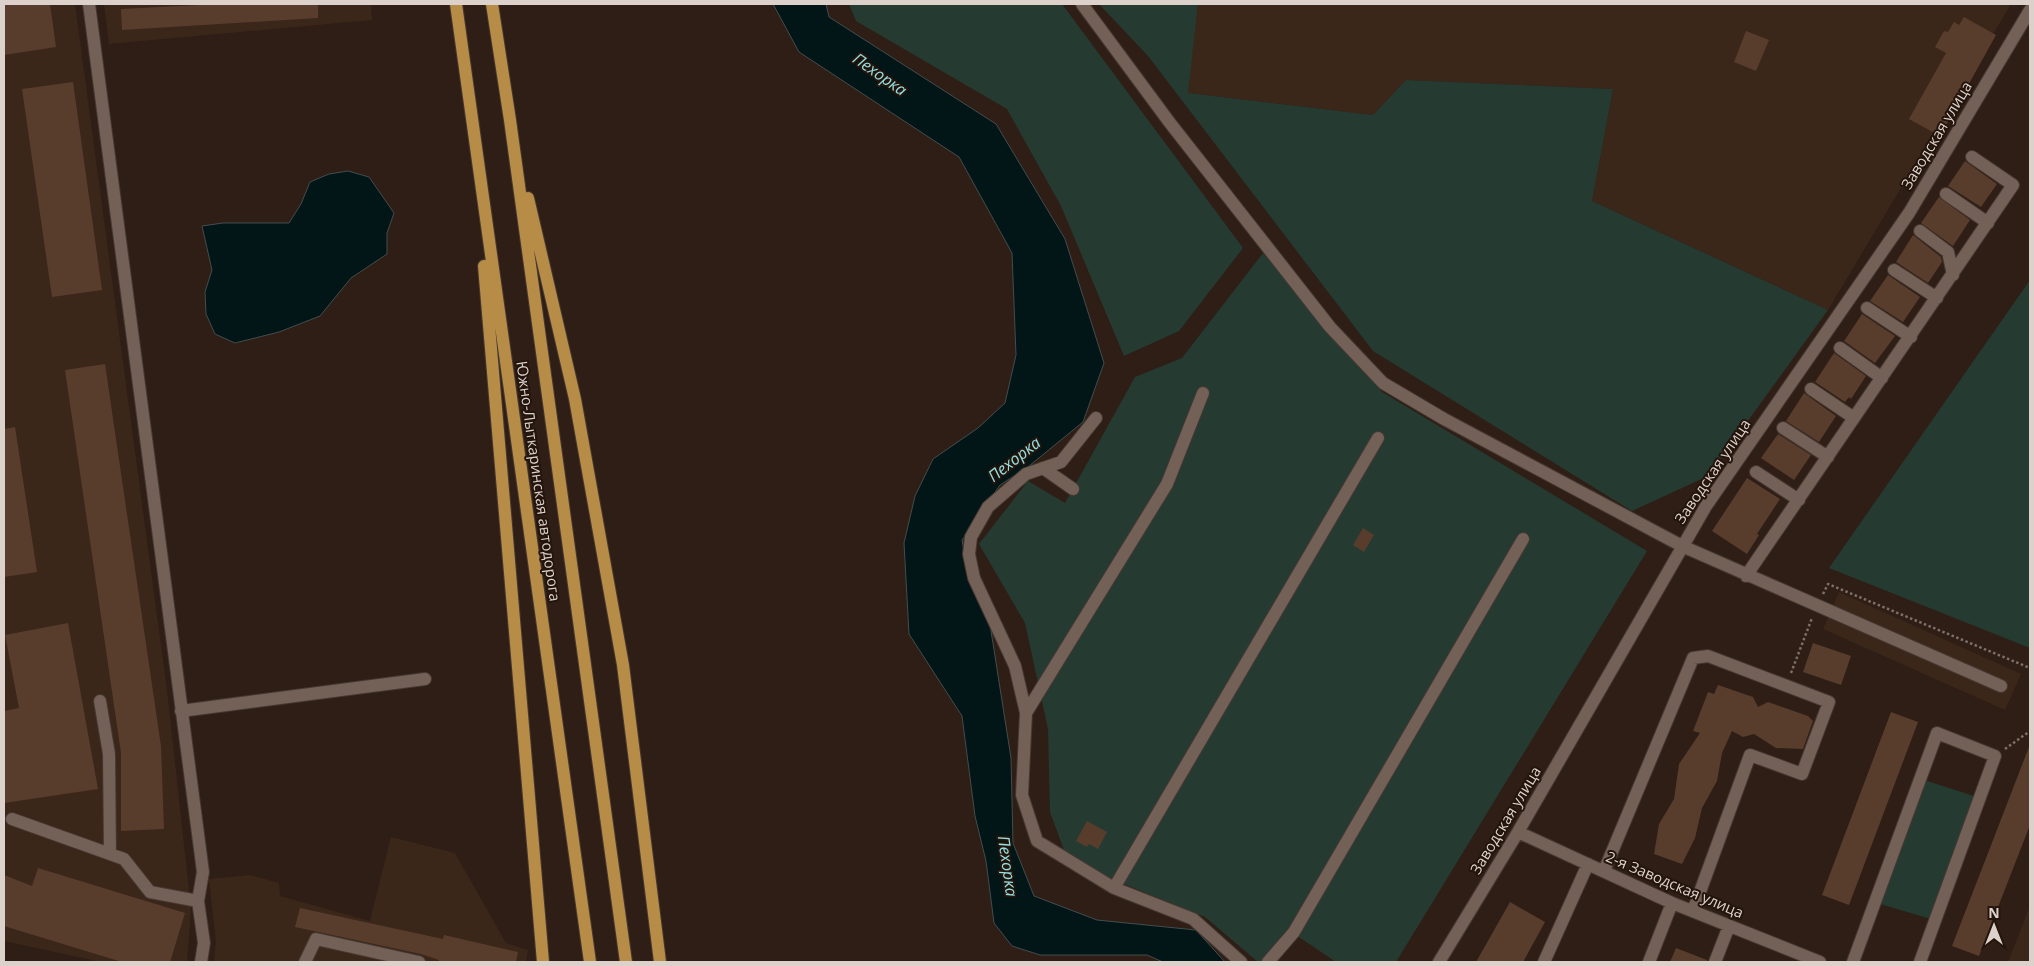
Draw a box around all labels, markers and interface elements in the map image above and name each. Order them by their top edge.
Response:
water label: Пехорка [849,47,911,101]
street label: Заводская улица [1896,77,1976,193]
street label: Южно-Лыткаринская автодорога [512,359,566,603]
street label: Заводская улица [1670,415,1754,527]
water label: Пехорка [983,431,1045,487]
street label: Заводская улица [1465,762,1545,878]
water label: Пехорка [993,834,1023,898]
street label: 2-я Заводская улица [1603,846,1747,922]
north arrow [1969,901,2019,951]
text: N [1988,903,2000,922]

